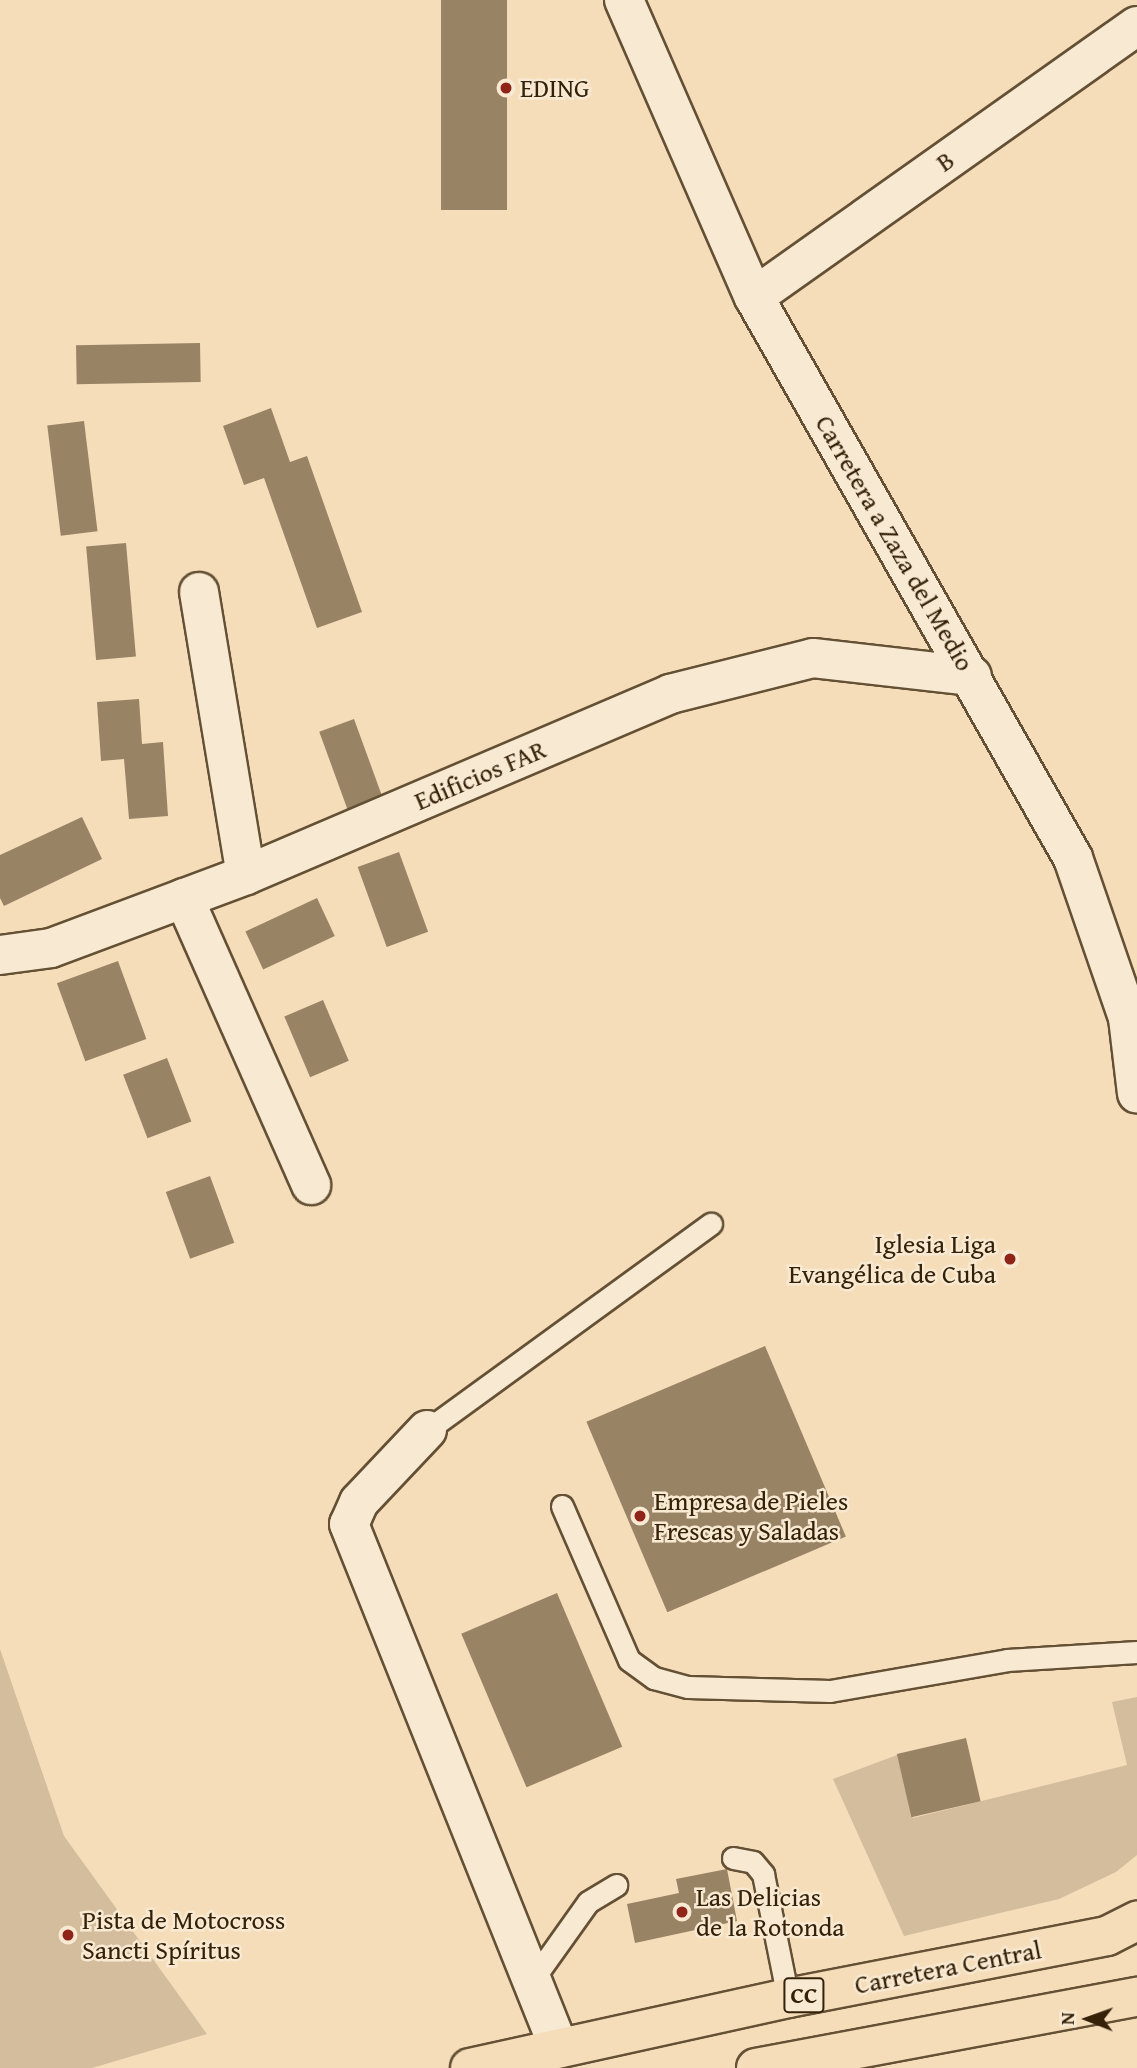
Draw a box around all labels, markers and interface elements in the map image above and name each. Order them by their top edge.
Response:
place label: EDING [520,72,589,104]
marker: EDING [498,80,514,96]
street label: B [930,144,960,178]
street label: Carretera a Zaza del Medio [809,410,981,676]
street label: Edificios FAR [410,733,550,817]
place label: Iglesia Liga Evangélica de Cuba [789,1228,996,1290]
marker: Iglesia Liga Evangélica de Cuba [1002,1251,1018,1267]
place label: Empresa de Pieles Frescas y Saladas [654,1485,848,1546]
marker: Empresa de Pieles Frescas y Saladas [632,1508,648,1524]
place label: Las Delicias de la Rotonda [696,1881,845,1942]
place label: Pista de Motocross Sancti Spíritus [82,1904,285,1966]
marker: Las Delicias de la Rotonda [674,1904,690,1920]
marker: Pista de Motocross Sancti Spíritus [60,1927,76,1943]
street label: Carretera Central [852,1934,1044,2000]
road number: CC [783,1974,825,2016]
north arrow [1053,1984,1123,2054]
text: N [1053,2012,1081,2025]

